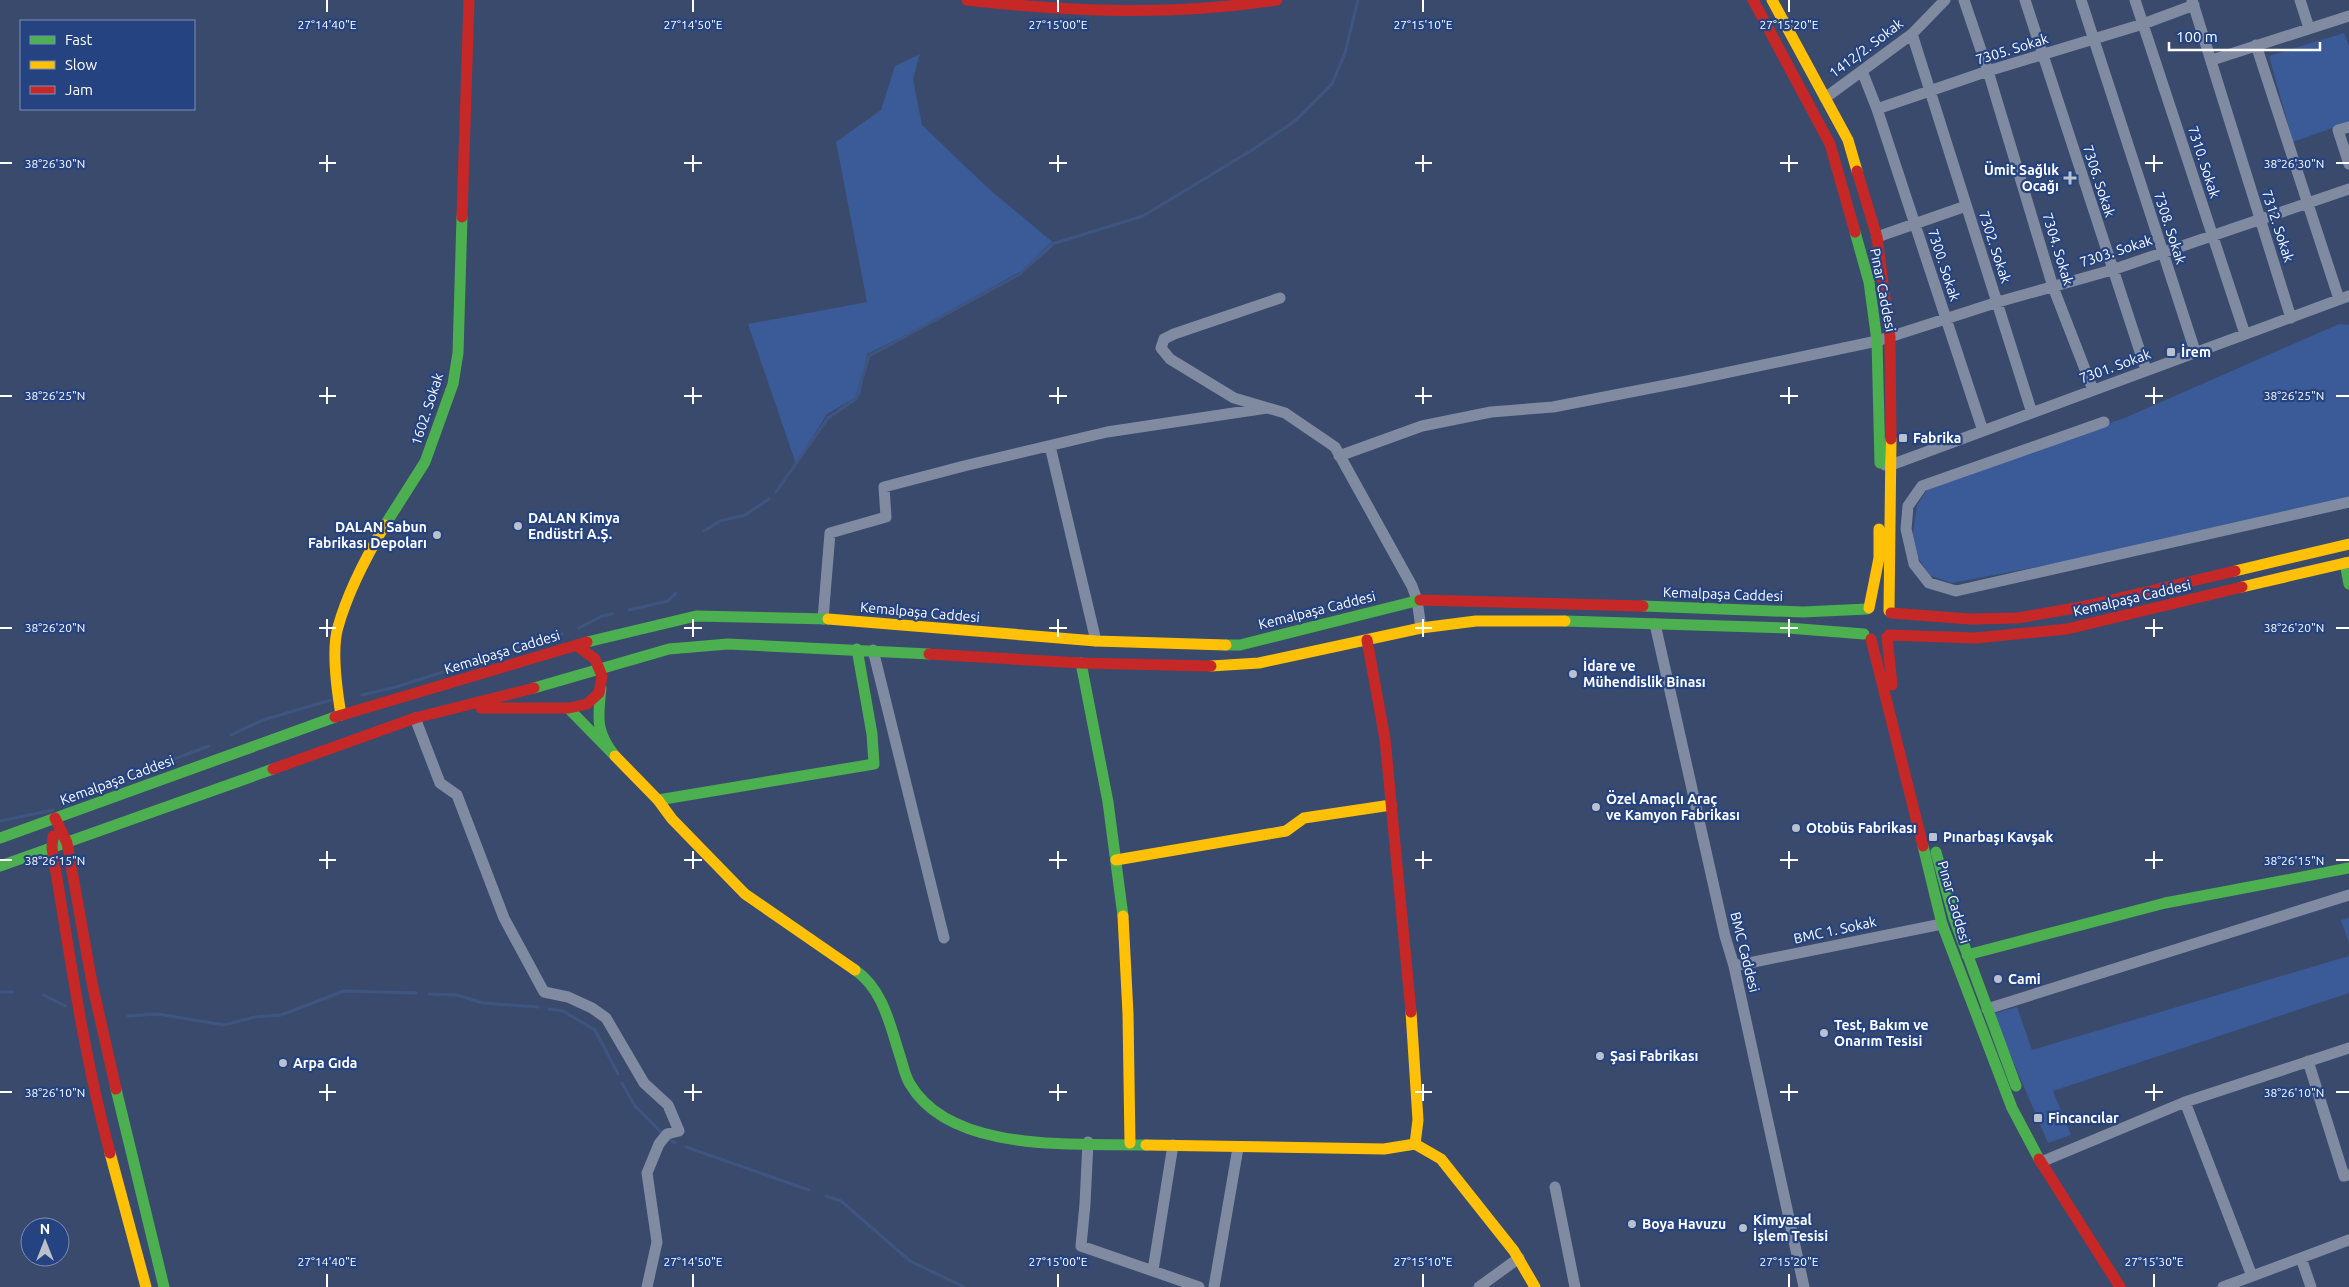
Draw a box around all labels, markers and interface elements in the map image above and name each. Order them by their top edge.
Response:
street label: 1412/2. Sokak [1826,15,1906,81]
text: 27°14'40"E [298,18,357,31]
text: 27°14'50"E [664,18,723,31]
text: 27°15'00"E [1029,18,1088,31]
text: 27°15'10"E [1394,18,1453,31]
text: 27°15'20"E [1760,18,1819,31]
legend [20,20,195,110]
scale bar [2169,20,2320,52]
text: 100 m [2176,28,2218,45]
street label: 7305. Sokak [1974,30,2050,68]
text: Fast [65,31,93,48]
text: Slow [65,56,98,73]
text: Jam [65,81,93,98]
street label: 7310. Sokak [2185,124,2223,200]
street label: 7306. Sokak [2080,143,2118,219]
text: 38°26'30"N [25,157,85,170]
text: 38°26'30"N [2264,157,2324,170]
place label: Ümit Sağlık Ocağı [1984,161,2059,194]
marker: Ümit Sağlık Ocağı [2063,171,2077,185]
street label: 7312. Sokak [2259,188,2297,264]
street label: 7308. Sokak [2151,190,2189,266]
street label: 7302. Sokak [1976,209,2014,285]
street label: 7304. Sokak [2039,211,2077,287]
street label: 7300. Sokak [1925,227,1963,303]
street label: 7303. Sokak [2078,232,2154,270]
street label: Pınar Caddesi [1867,247,1899,333]
place label: İrem [2181,343,2211,360]
street label: 7301. Sokak [2077,346,2153,386]
marker: İrem [2165,346,2177,358]
street label: 1602. Sokak [408,371,446,447]
text: 38°26'25"N [25,389,85,402]
text: 38°26'25"N [2264,389,2324,402]
place label: Fabrika [1913,430,1961,446]
marker: Fabrika [1897,432,1909,444]
place label: DALAN Kimya Endüstri A.Ş. [528,510,620,543]
place label: DALAN Sabun Fabrikası Depoları [308,519,427,551]
marker: DALAN Kimya Endüstri A.Ş. [512,520,524,532]
marker: DALAN Sabun Fabrikası Depoları [431,529,443,541]
street label: Kemalpaşa Caddesi [2072,577,2192,619]
street label: Kemalpaşa Caddesi [1663,584,1783,604]
street label: Kemalpaşa Caddesi [1257,588,1377,632]
street label: Kemalpaşa Caddesi [859,599,981,625]
text: 38°26'20"N [25,621,85,634]
text: 38°26'20"N [2264,621,2324,634]
street label: Kemalpaşa Caddesi [442,627,562,677]
place label: İdare ve Mühendislik Binası [1583,657,1706,690]
marker: İdare ve Mühendislik Binası [1567,668,1579,680]
street label: Kemalpaşa Caddesi [58,752,176,808]
place label: Özel Amaçlı Araç ve Kamyon Fabrikası [1606,790,1740,823]
marker: Özel Amaçlı Araç ve Kamyon Fabrikası [1590,801,1602,813]
place label: Otobüs Fabrikası [1806,820,1917,836]
marker: Otobüs Fabrikası [1790,822,1802,834]
place label: Pınarbaşı Kavşak [1943,829,2053,846]
marker: Pınarbaşı Kavşak [1927,831,1939,843]
text: 38°26'15"N [25,854,85,867]
text: 38°26'15"N [2264,854,2324,867]
street label: Pınar Caddesi [1935,859,1973,945]
street label: BMC Caddesi [1727,910,1763,994]
street label: BMC 1. Sokak [1792,913,1878,947]
place label: Cami [2008,971,2041,987]
marker: Cami [1992,973,2004,985]
place label: Test, Bakım ve Onarım Tesisi [1834,1017,1929,1049]
marker: Test, Bakım ve Onarım Tesisi [1818,1027,1830,1039]
place label: Şasi Fabrikası [1610,1048,1698,1065]
marker: Şasi Fabrikası [1594,1050,1606,1062]
place label: Arpa Gıda [293,1055,357,1071]
marker: Arpa Gıda [277,1057,289,1069]
text: 38°26'10"N [25,1086,85,1099]
text: 38°26'10"N [2264,1086,2324,1099]
place label: Fincancılar [2048,1110,2119,1126]
marker: Fincancılar [2032,1112,2044,1124]
place label: Kimyasal İşlem Tesisi [1753,1212,1828,1245]
place label: Boya Havuzu [1642,1216,1726,1232]
north arrow [20,1217,70,1267]
marker: Boya Havuzu [1626,1218,1638,1230]
text: N [40,1221,50,1237]
marker: Kimyasal İşlem Tesisi [1737,1222,1749,1234]
text: 27°14'40"E [298,1255,357,1268]
text: 27°14'50"E [664,1255,723,1268]
text: 27°15'00"E [1029,1255,1088,1268]
text: 27°15'10"E [1394,1255,1453,1268]
text: 27°15'20"E [1760,1255,1819,1268]
text: 27°15'30"E [2125,1255,2184,1268]

